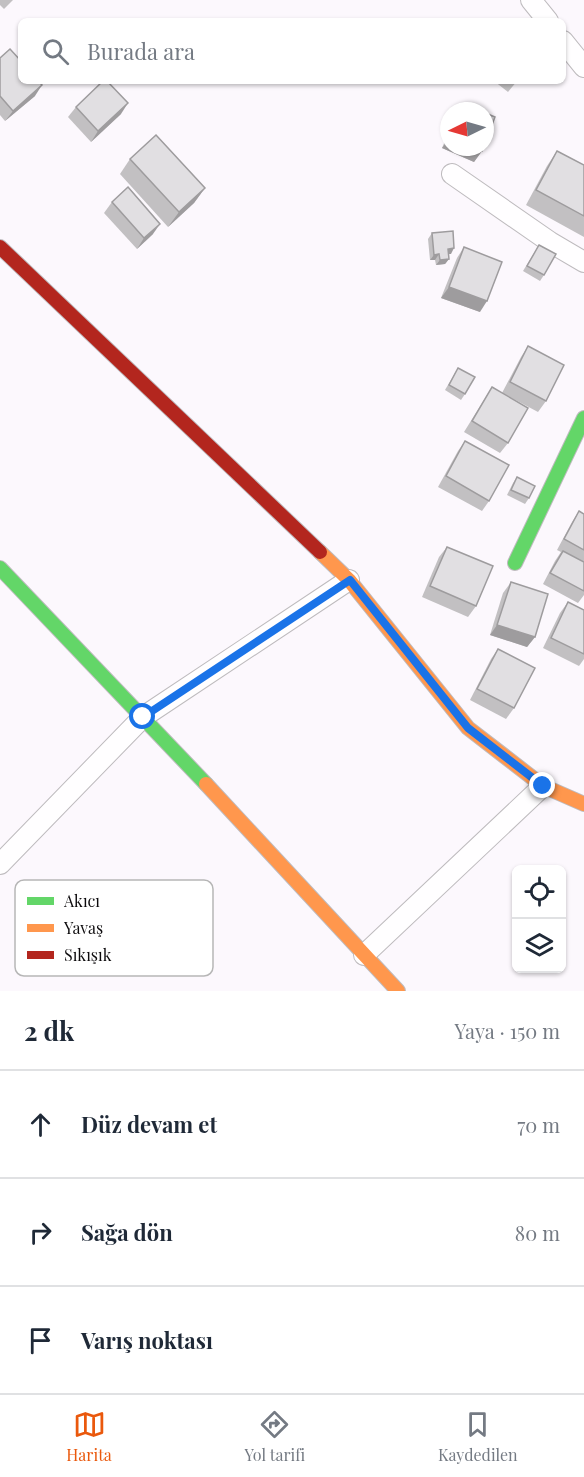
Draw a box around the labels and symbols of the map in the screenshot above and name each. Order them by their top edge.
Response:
north arrow [440,102,494,156]
route start [129,703,155,729]
route end [529,772,555,798]
legend [15,880,213,976]
text: Akıcı [63,890,100,911]
text: Yavaş [63,917,103,938]
text: Sıkışık [64,944,112,965]

